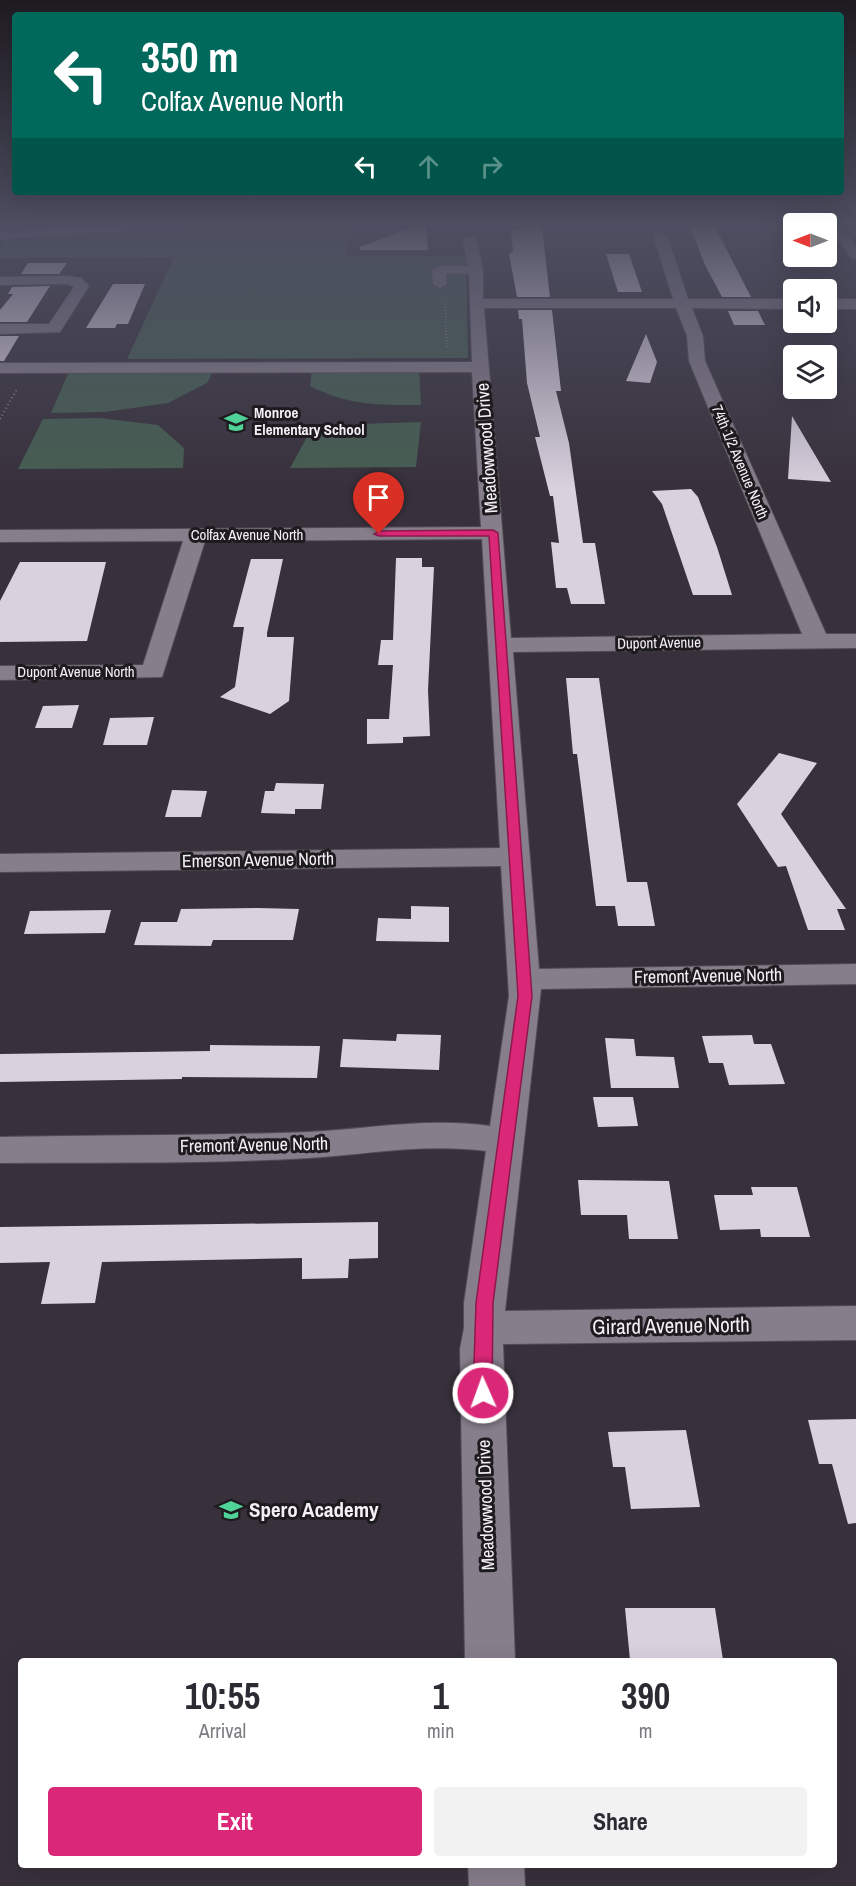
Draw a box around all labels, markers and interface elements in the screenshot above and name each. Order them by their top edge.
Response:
text: 350 m [141,29,239,85]
icon: left [42,36,120,114]
text: Colfax Avenue North [141,83,344,119]
icon: left [349,150,382,183]
icon: ahead [412,150,445,183]
icon: right [475,150,508,183]
north arrow [783,213,837,267]
map controls [783,213,837,399]
button: sound [783,279,837,333]
button: layers [783,345,837,399]
street label: Meadowwood Drive [469,382,504,514]
street label: 74th 1/2 Avenue North [707,401,774,522]
place label: Monroe Elementary School [254,402,365,440]
school or university icon: Monroe Elementary School [223,409,249,435]
pin [353,472,404,534]
icon: arrive [362,481,395,514]
street label: Colfax Avenue North [191,524,303,545]
street label: Dupont Avenue [617,631,701,654]
street label: Dupont Avenue North [17,661,135,682]
street label: Emerson Avenue North [182,846,334,873]
street label: Fremont Avenue North [634,962,782,989]
street label: Fremont Avenue North [180,1131,328,1158]
street label: Girard Avenue North [592,1310,750,1341]
position arrow [451,1361,515,1425]
street label: Meadowwood Drive [471,1439,500,1571]
place label: Spero Academy [249,1495,379,1524]
school or university icon: Spero Academy [218,1497,244,1523]
text: 10:55 [185,1672,260,1720]
text: 1 [432,1672,449,1720]
text: 390 [621,1672,670,1720]
text: Arrival [199,1717,246,1744]
text: min [427,1717,454,1744]
text: m [639,1717,652,1744]
button: Exit [48,1787,422,1856]
button: Share [434,1787,807,1856]

